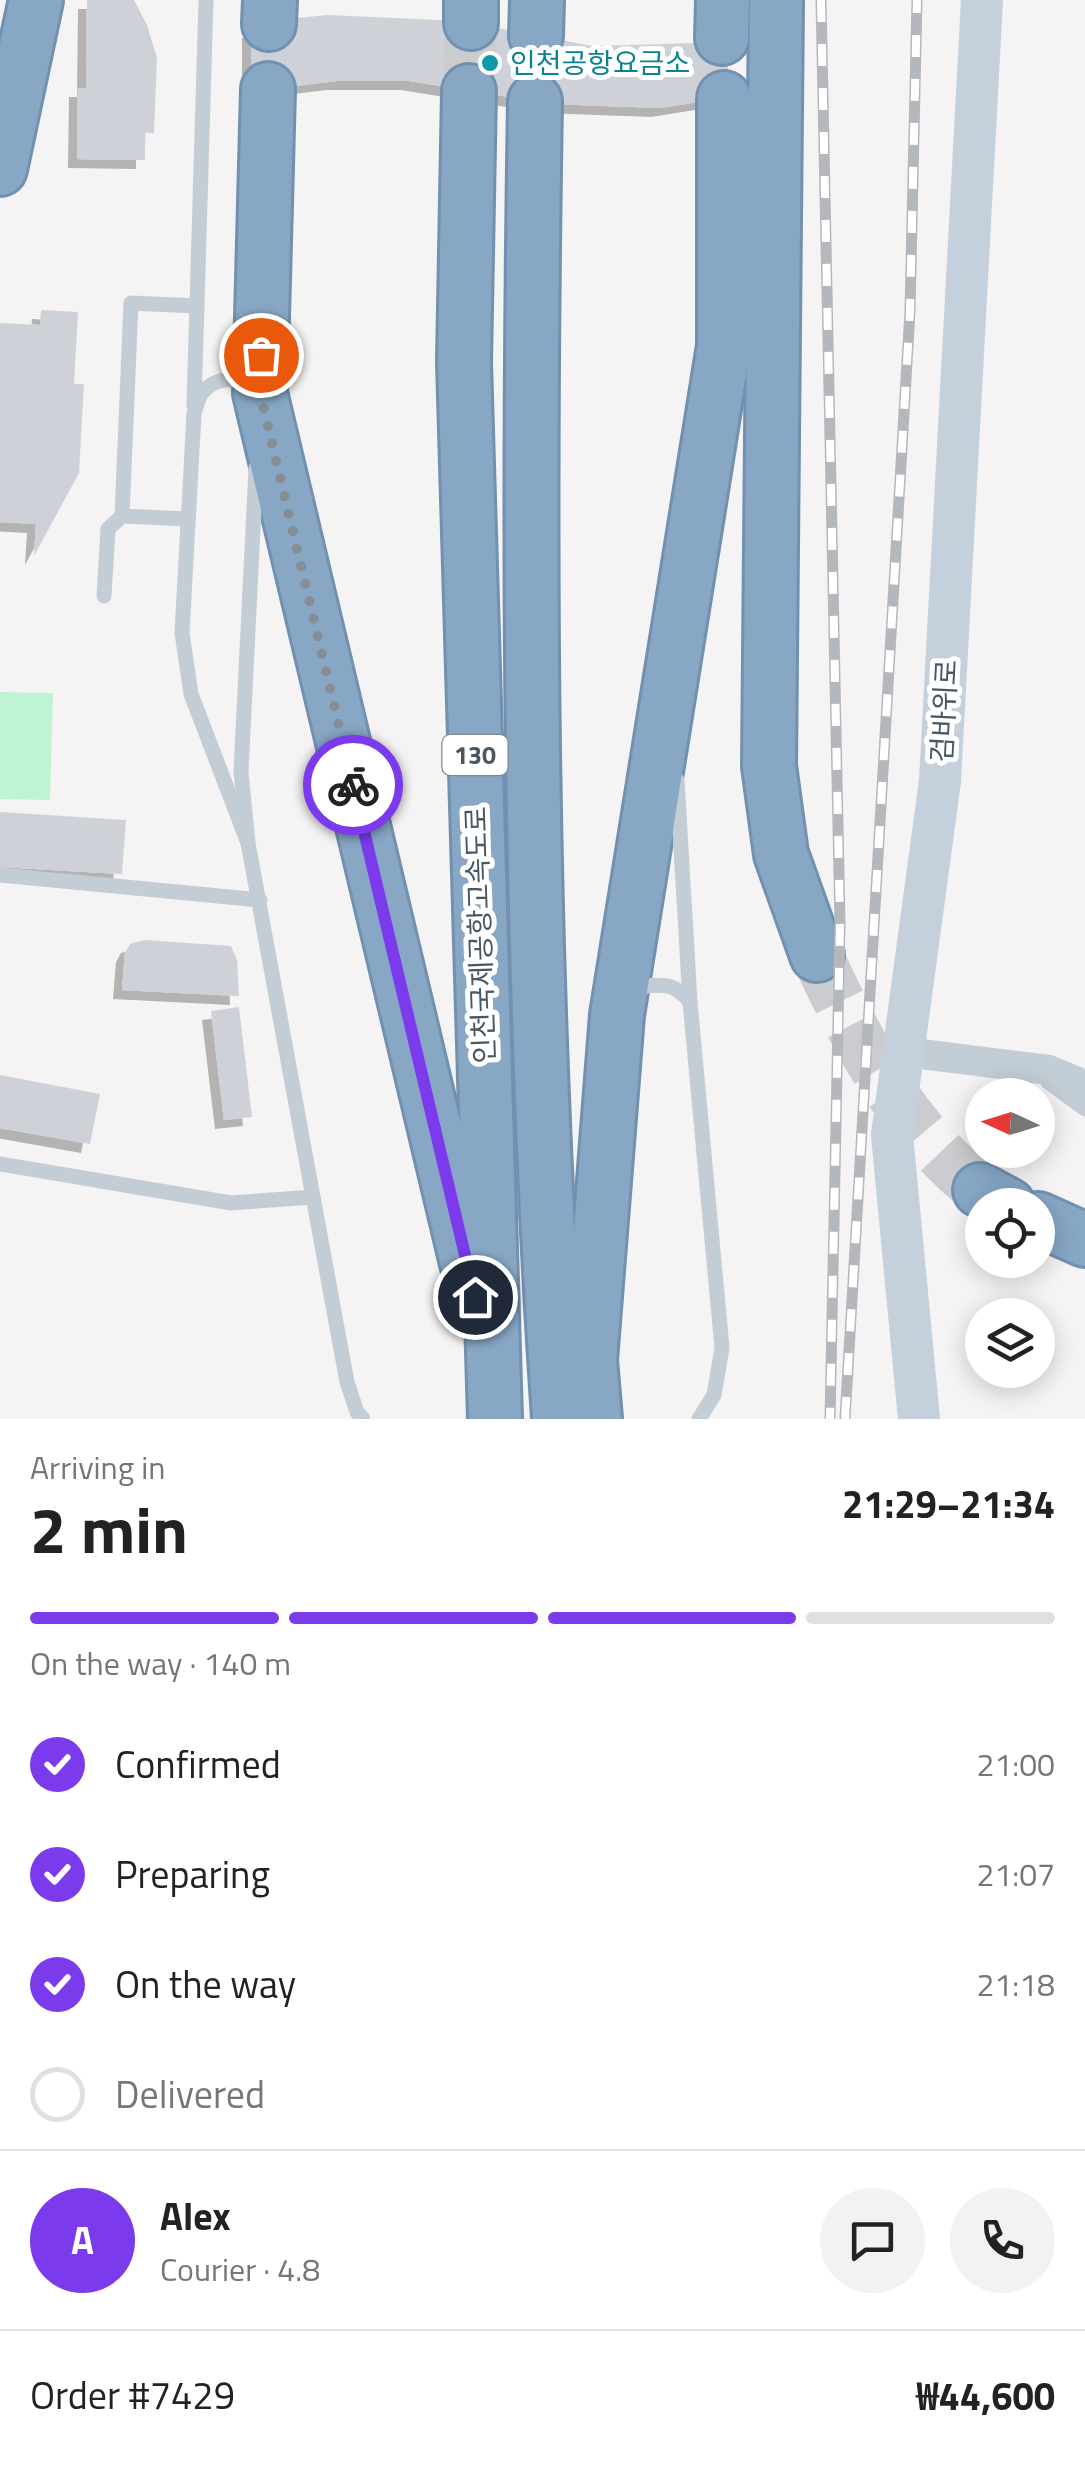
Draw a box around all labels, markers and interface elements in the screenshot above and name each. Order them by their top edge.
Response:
place label: 인천공항요금소 [510,41,690,84]
marker: 인천공항요금소 [479,52,501,74]
pin [219,313,304,398]
icon: bag [234,328,289,383]
street label: 검바위로 [919,658,968,764]
courier [303,735,403,835]
road number: 130 [442,735,508,775]
icon: bike [326,758,381,813]
street label: 인천국제공항고속도로 [454,806,505,1064]
north arrow [965,1078,1055,1168]
map controls [965,1078,1055,1388]
button: locate [965,1188,1055,1278]
pin [433,1255,518,1340]
icon: home [448,1270,503,1325]
button: layers [965,1298,1055,1388]
text: Arriving in [30,1443,166,1491]
text: 21:29–21:34 [842,1475,1055,1533]
text: 2 min [30,1479,188,1578]
text: On the way · 140 m [30,1639,291,1687]
text: Confirmed [115,1735,281,1793]
icon: check [30,1737,85,1792]
text: 21:00 [976,1740,1055,1788]
text: Preparing [115,1845,270,1903]
icon: check [30,1847,85,1902]
text: 21:07 [976,1850,1055,1898]
text: On the way [115,1955,296,2013]
icon: check [30,1957,85,2012]
text: 21:18 [976,1960,1055,2008]
text: Delivered [115,2065,265,2123]
text: Alex [160,2187,231,2245]
button: chat [820,2188,925,2293]
button: phone [950,2188,1055,2293]
text: A [71,2211,94,2269]
text: Courier · 4.8 [160,2245,320,2293]
text: Order #7429 [30,2366,235,2424]
text: ₩44,600 [916,2367,1055,2425]

